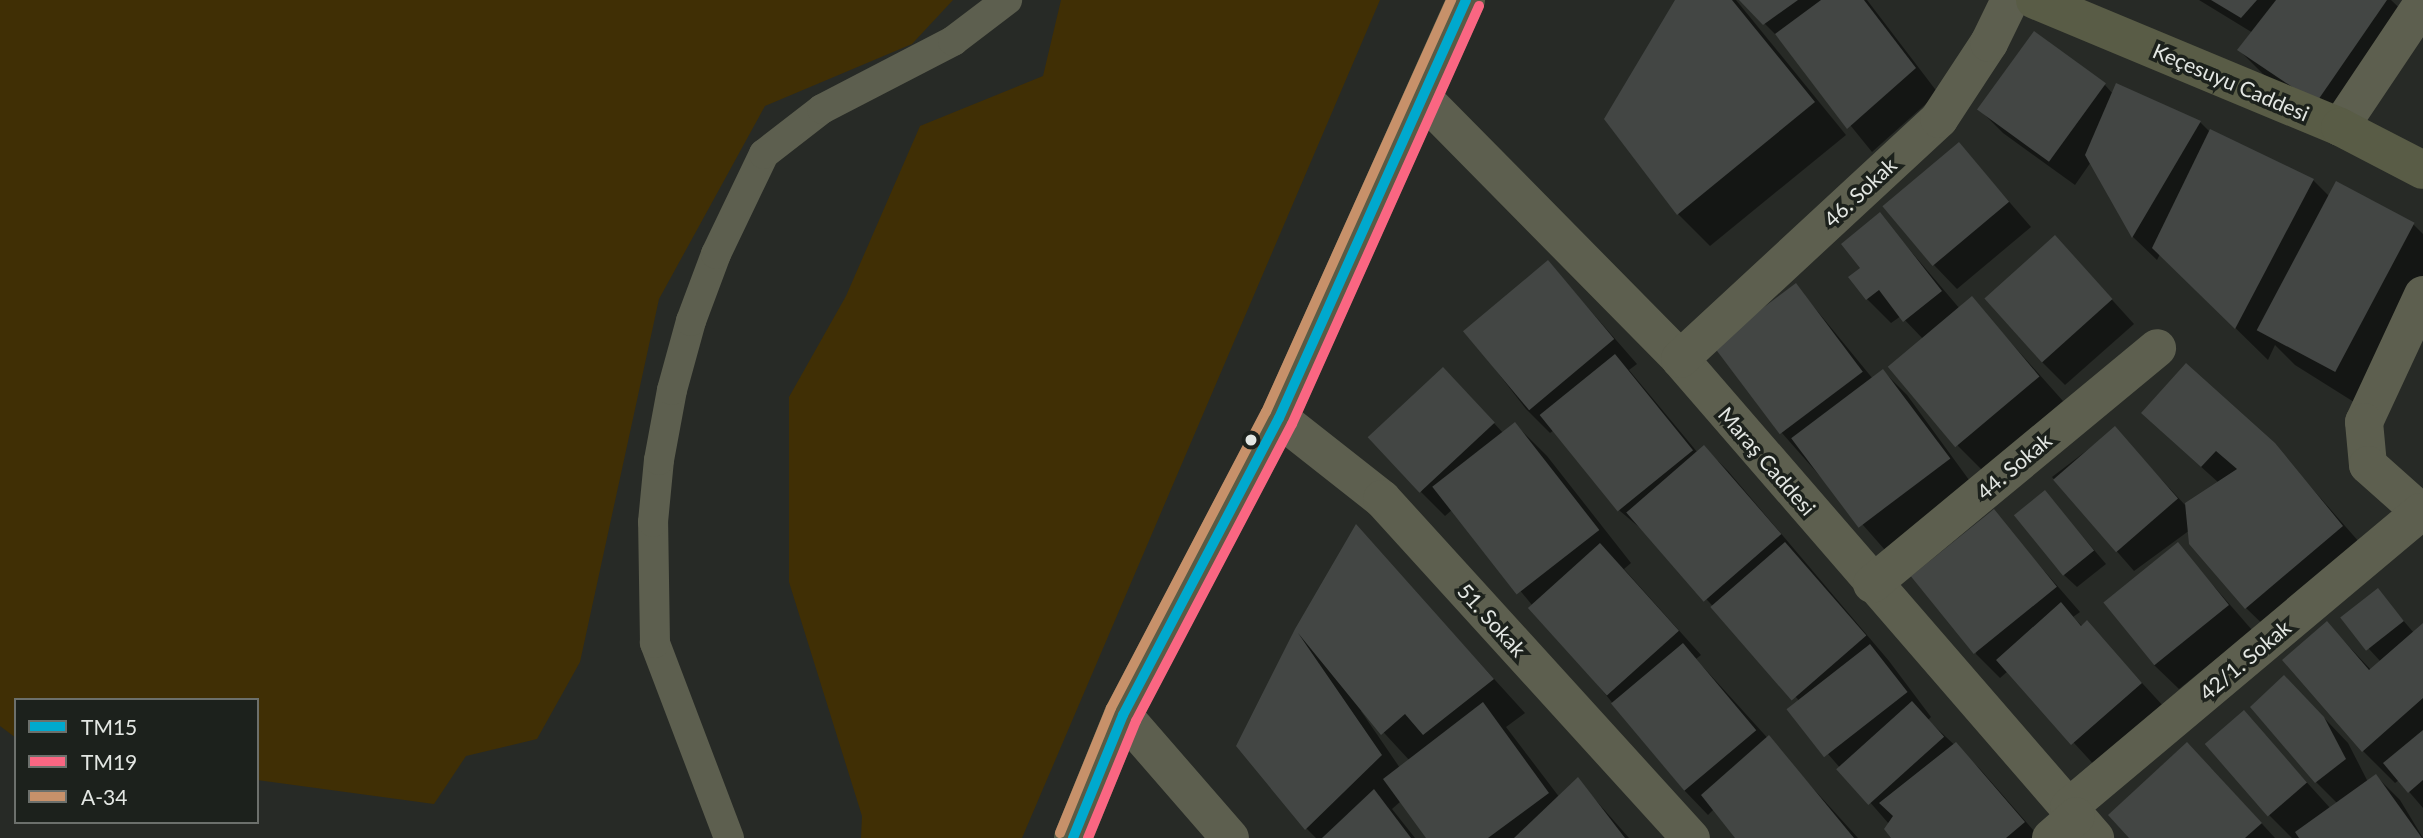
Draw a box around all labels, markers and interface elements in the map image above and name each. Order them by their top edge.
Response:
street label: Keçesuyu Caddesi [2149,38,2313,126]
street label: 46. Sokak [1819,152,1901,232]
street label: Maraş Caddesi [1713,402,1821,520]
street label: 44. Sokak [1972,428,2056,504]
unlabelled marker [1244,433,1258,447]
street label: 51. Sokak [1453,578,1531,662]
street label: 42/1. Sokak [2194,615,2296,705]
legend [14,698,259,824]
text: TM15 [81,714,137,739]
text: TM19 [81,749,137,774]
text: A-34 [81,784,127,809]

